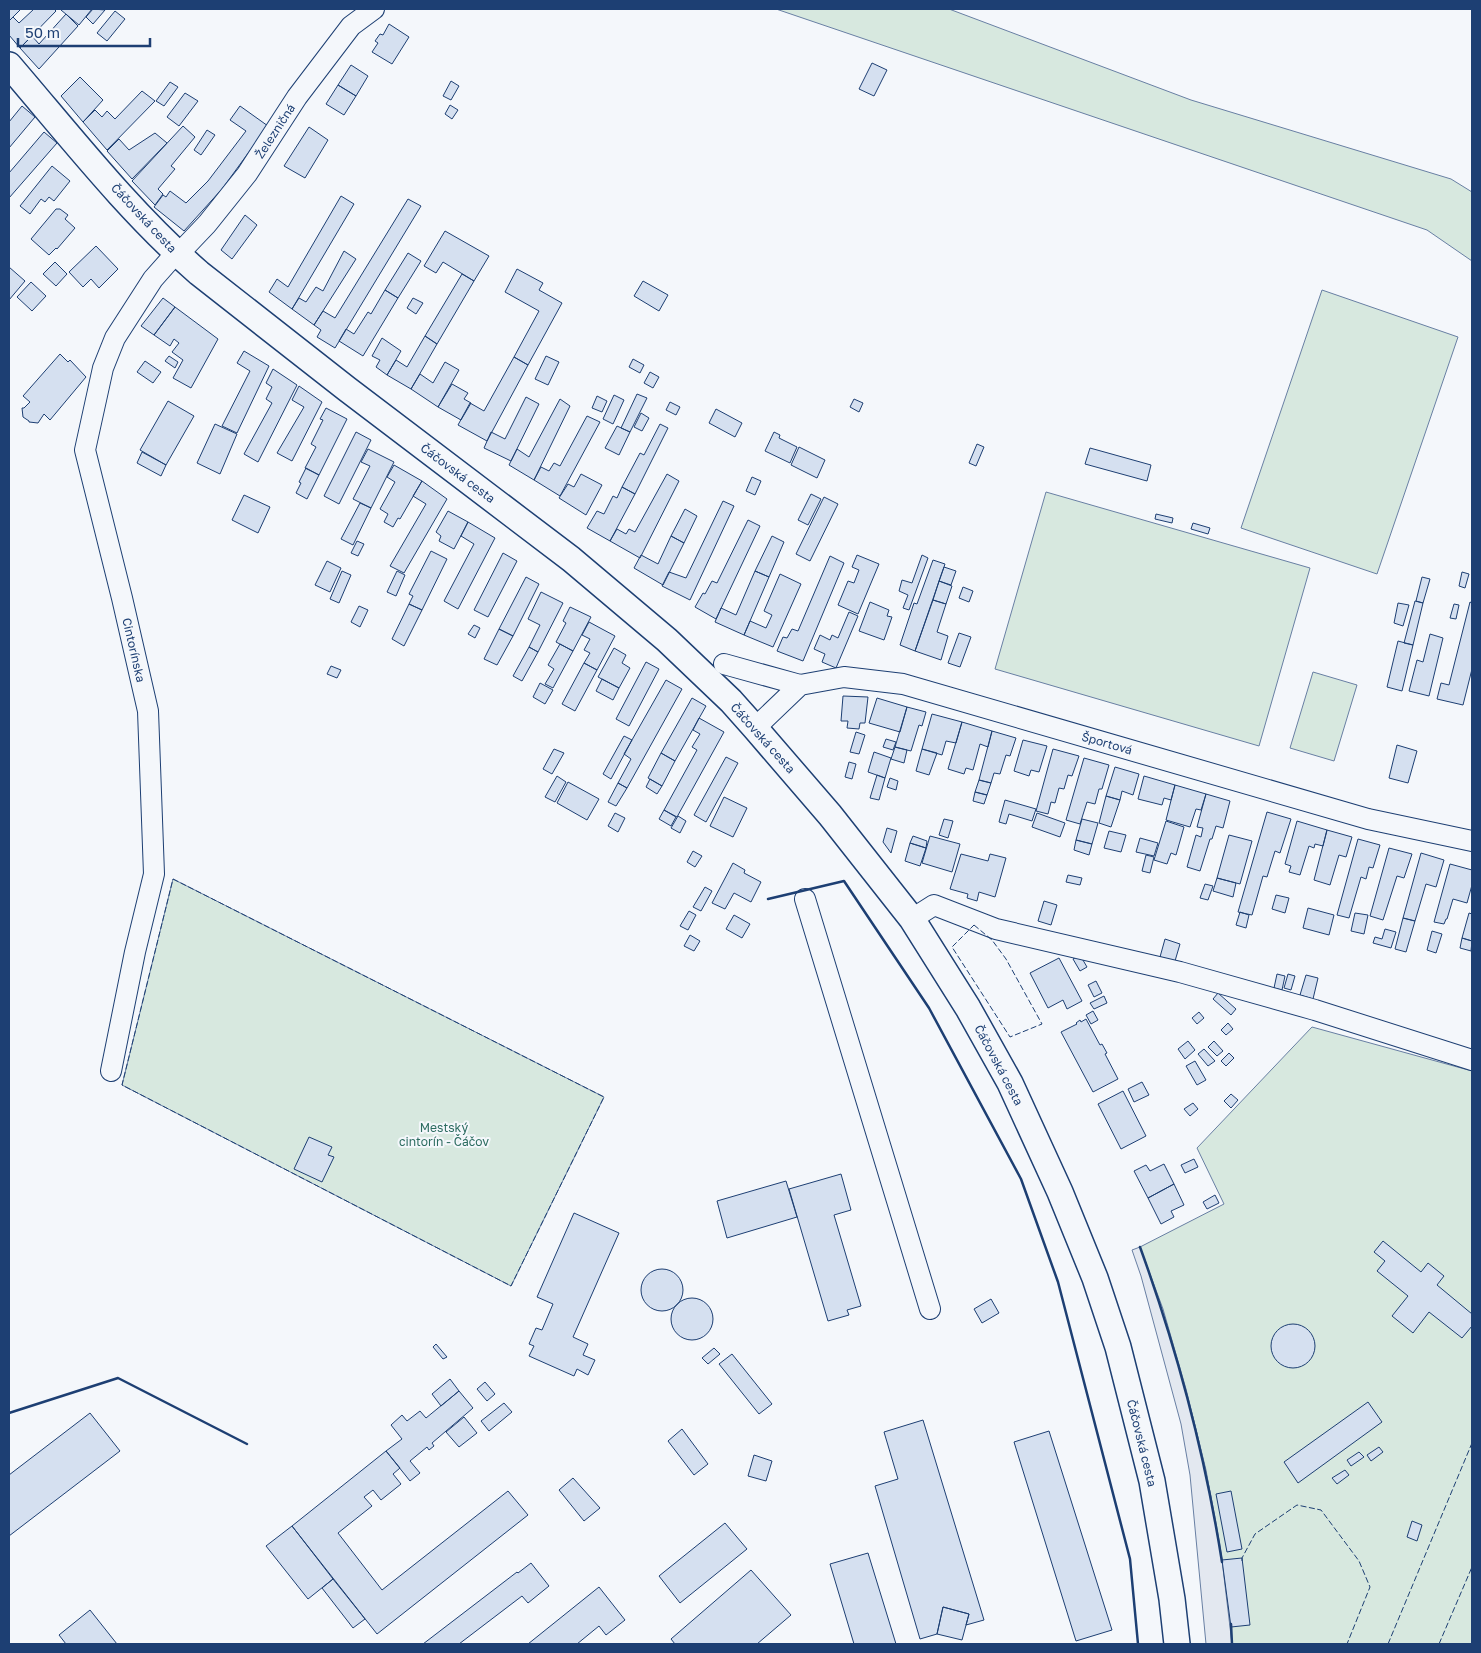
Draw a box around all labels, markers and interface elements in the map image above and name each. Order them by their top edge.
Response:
scale bar [18,15,150,47]
text: 50 m [25,23,60,41]
street label: Železničná [252,101,298,161]
street label: Čáčovská cesta [108,180,180,256]
street label: Čáčovská cesta [418,440,498,506]
street label: Cintorínska [119,616,149,684]
street label: Čáčovská cesta [728,700,798,776]
street label: Športová [1080,729,1134,757]
street label: Čáčovská cesta [971,1022,1027,1108]
park label: Mestský cintorín - Čáčov [399,1120,489,1149]
street label: Čáčovská cesta [1124,1398,1160,1488]

